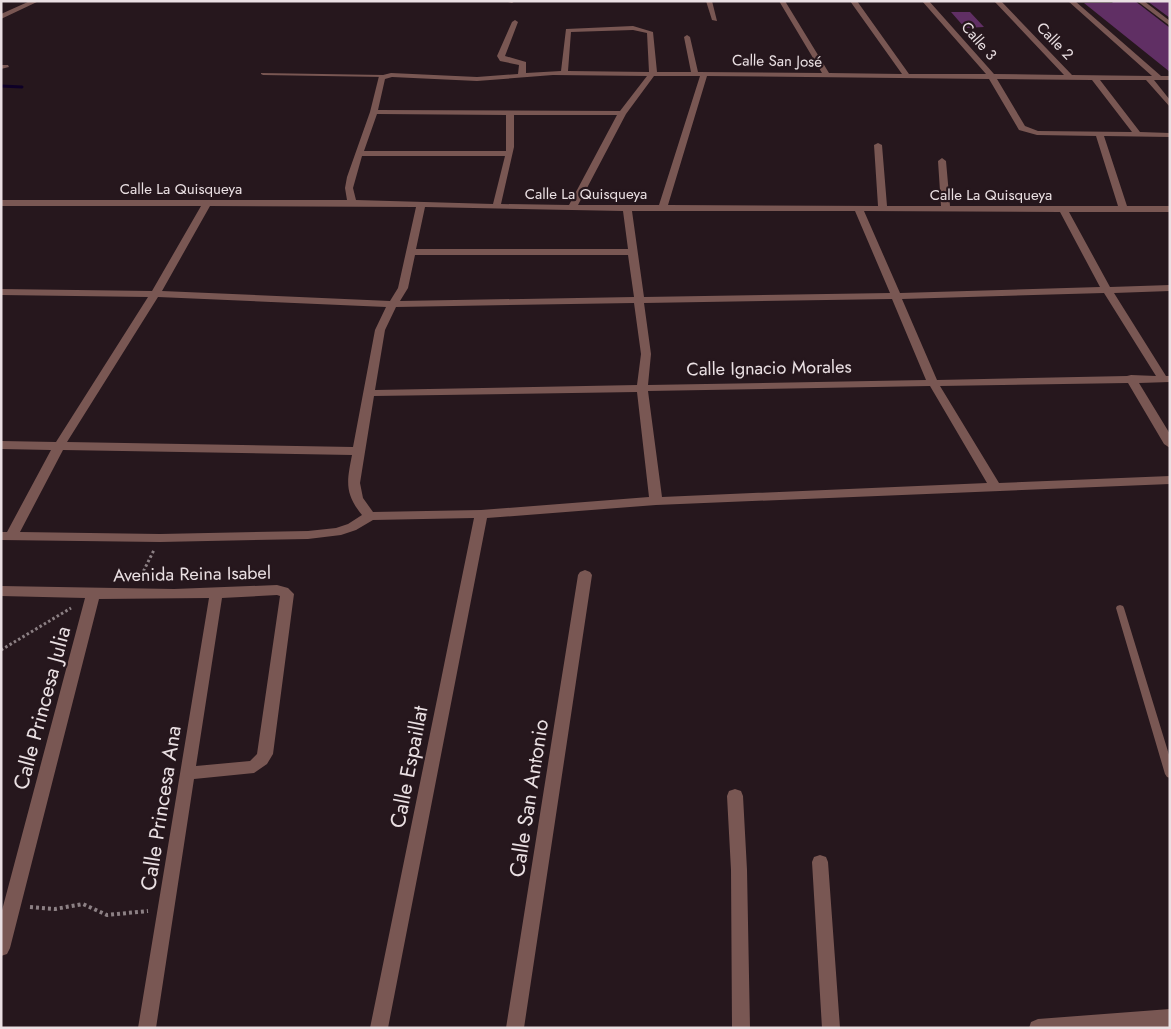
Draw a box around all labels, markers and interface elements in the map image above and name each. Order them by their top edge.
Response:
street label: Calle 3 [956,17,1002,65]
street label: Calle 2 [1031,17,1079,65]
street label: Calle San José [732,49,822,73]
street label: Calle La Quisqueya [120,178,242,200]
street label: Calle La Quisqueya [525,183,647,205]
street label: Calle La Quisqueya [930,184,1052,206]
street label: Calle Ignacio Morales [686,354,852,382]
street label: Avenida Reina Isabel [113,560,271,588]
street label: Calle Princesa Julia [6,623,78,793]
street label: Calle Espaillat [382,703,436,831]
street label: Calle San Antonio [502,717,556,879]
street label: Calle Princesa Ana [133,723,189,893]

